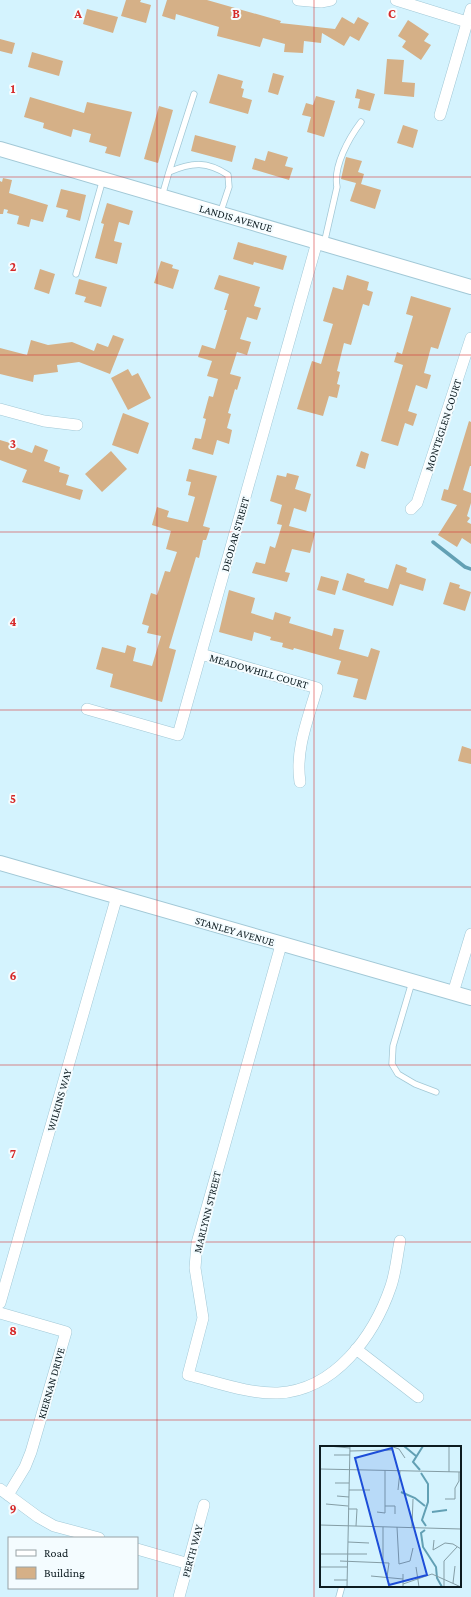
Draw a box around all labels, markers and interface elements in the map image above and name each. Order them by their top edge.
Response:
text: A [73,6,82,21]
text: B [232,6,240,21]
text: C [388,6,396,21]
text: 1 [11,81,16,96]
street label: LANDIS AVENUE [198,202,274,234]
text: 2 [10,259,17,274]
street label: MONTEGLEN COURT [422,377,464,473]
text: 3 [10,436,16,451]
street label: DEODAR STREET [219,495,251,573]
text: 4 [9,614,17,629]
street label: MEADOWHILL COURT [208,651,310,691]
text: 5 [10,791,16,806]
street label: STANLEY AVENUE [194,914,276,948]
text: 6 [9,968,17,983]
street label: WILKINS WAY [44,1067,74,1133]
text: 7 [10,1146,16,1161]
street label: MARLYNN STREET [191,1170,223,1254]
text: 8 [9,1323,17,1338]
street label: KIERNAN DRIVE [35,1346,67,1420]
inset map [320,1446,461,1587]
text: 9 [9,1501,17,1516]
street label: PERTH WAY [179,1523,205,1579]
legend [8,1537,138,1589]
text: Road [44,1546,69,1560]
text: Building [44,1566,85,1580]

